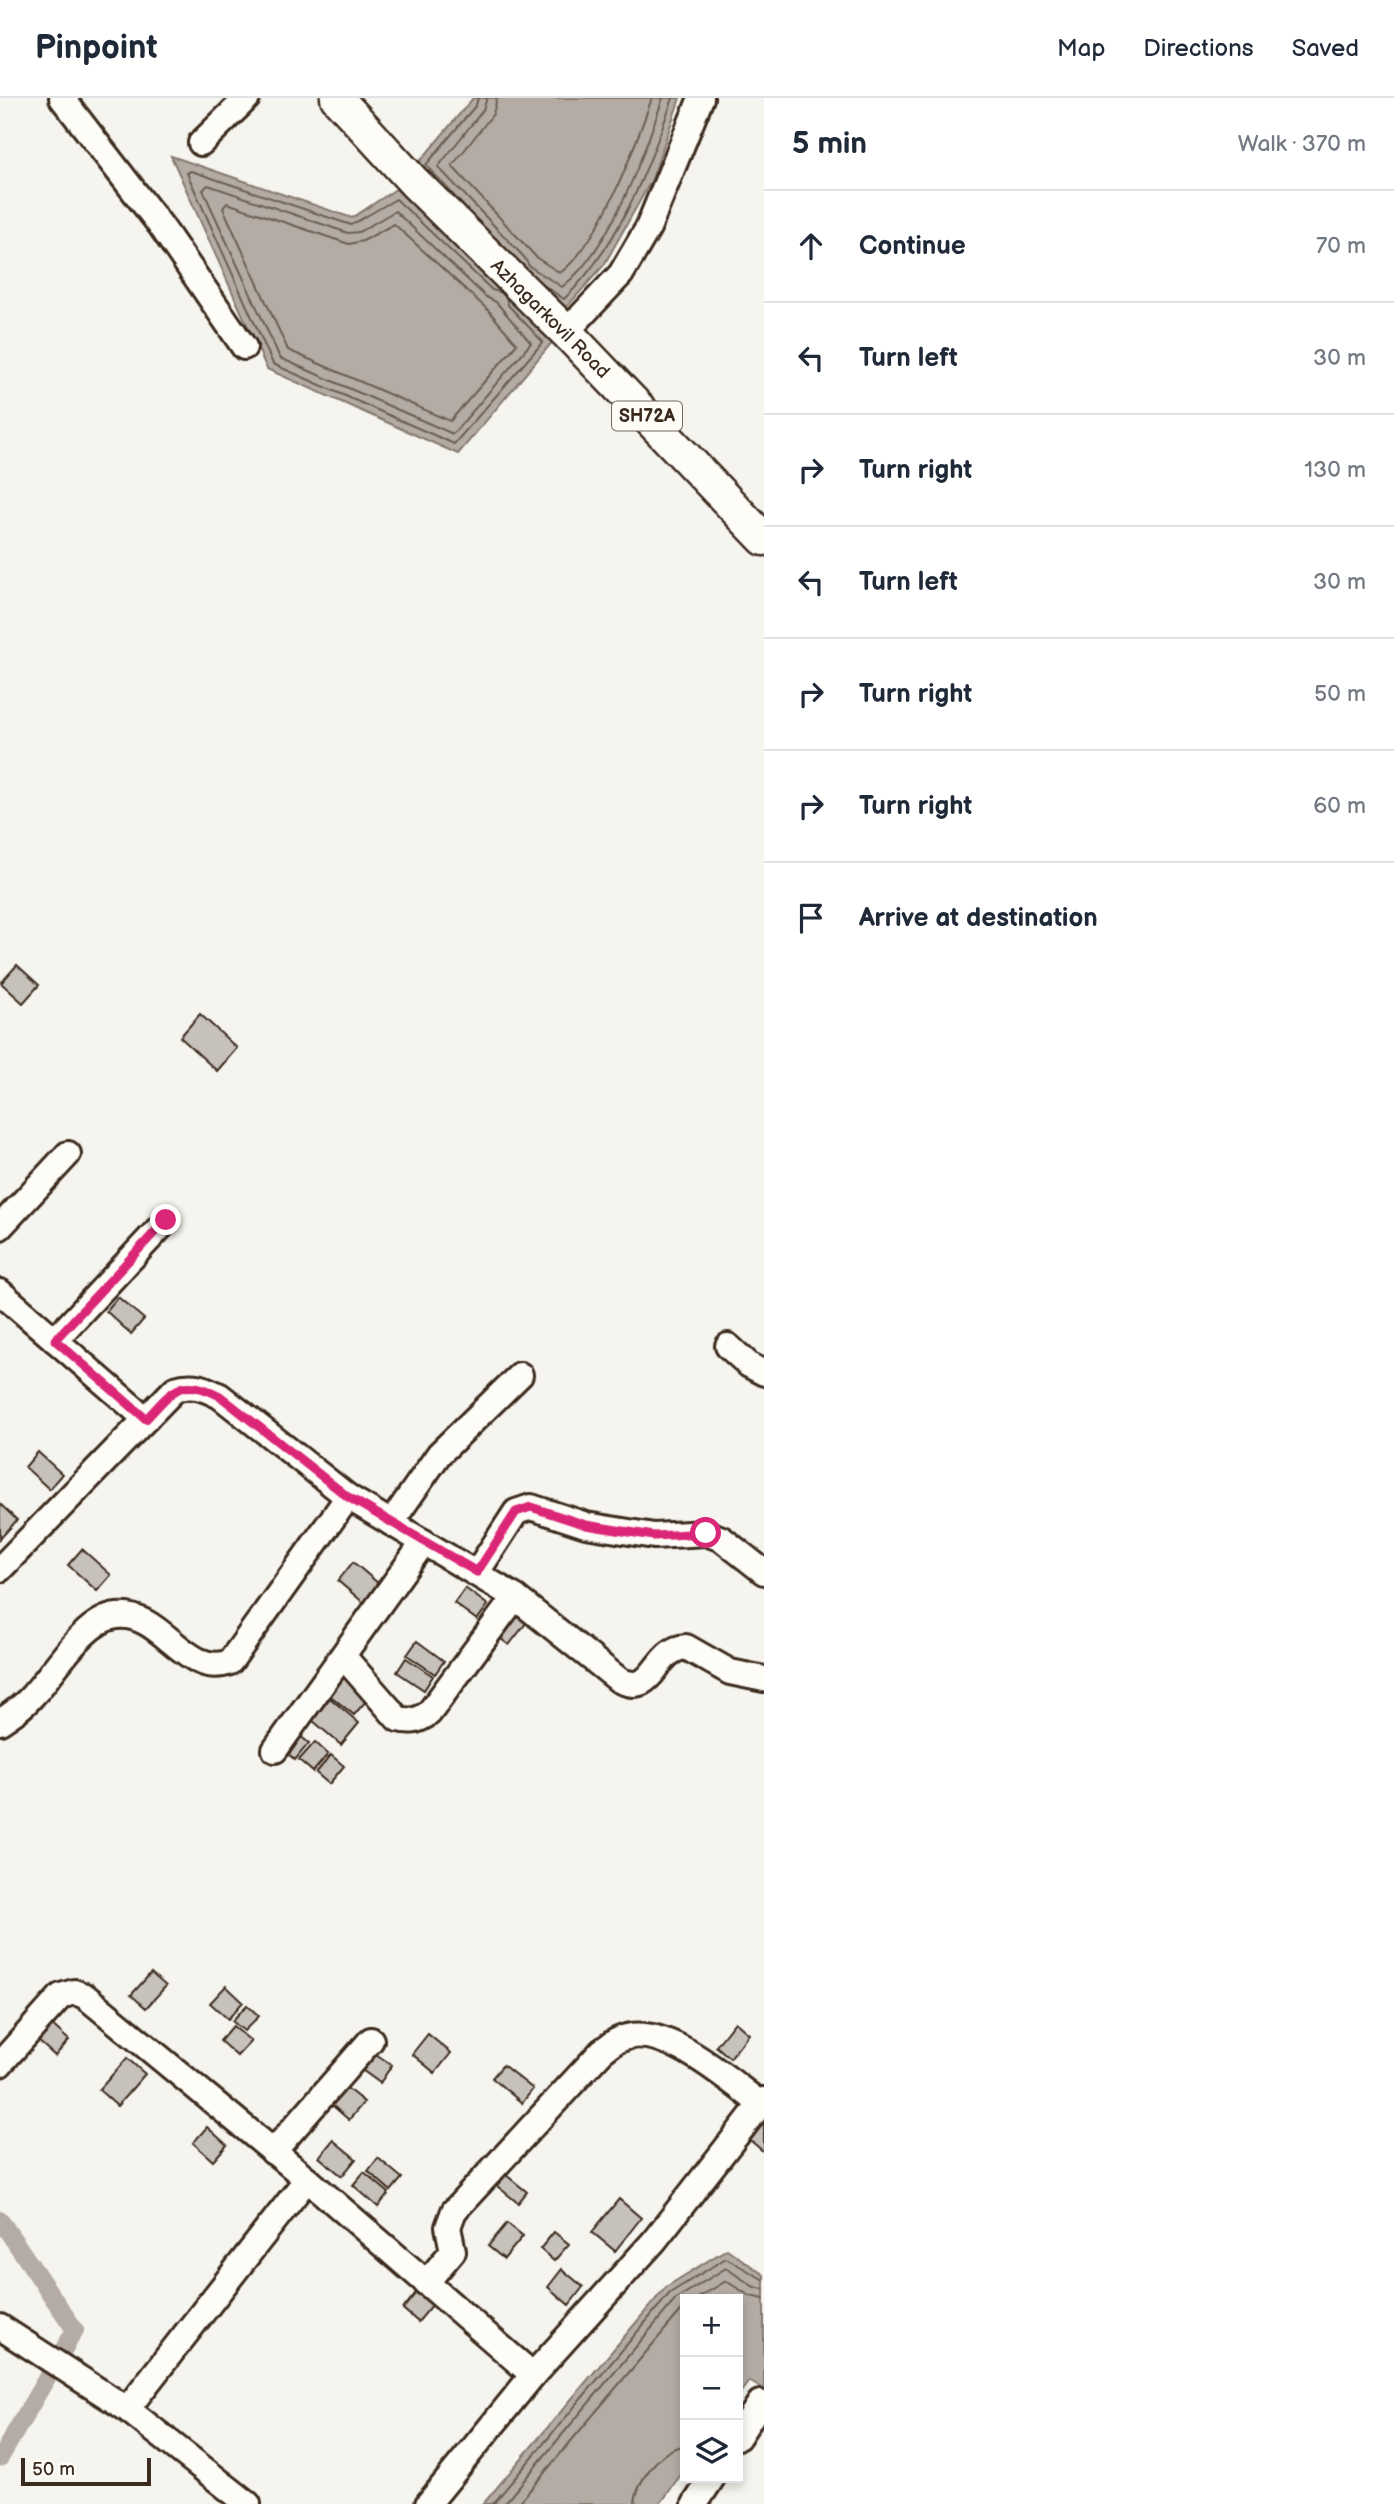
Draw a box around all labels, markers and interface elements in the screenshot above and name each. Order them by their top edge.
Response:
text: Pinpoint [35,28,157,68]
text: Map [1057,34,1105,63]
text: Directions [1143,34,1254,63]
text: Saved [1292,34,1359,63]
text: 5 min [792,126,867,162]
text: Walk · 370 m [1238,130,1366,158]
icon: ahead [792,227,830,265]
text: Continue [859,231,966,262]
text: 70 m [1316,232,1366,260]
street label: Azhagarkovil Road [486,255,614,383]
icon: left [792,339,830,377]
text: Turn left [859,343,958,374]
text: 30 m [1313,344,1366,372]
road number: SH72A [612,402,682,430]
icon: right [792,451,830,489]
text: Turn right [859,455,972,486]
text: 130 m [1304,456,1366,484]
icon: left [792,563,830,601]
text: Turn left [859,567,958,598]
text: 30 m [1313,568,1366,596]
icon: right [792,675,830,713]
text: Turn right [859,679,972,710]
text: 50 m [1314,680,1366,708]
icon: right [792,787,830,825]
text: Turn right [859,791,972,822]
text: 60 m [1313,792,1366,820]
icon: arrive [792,899,830,937]
text: Arrive at destination [859,903,1098,934]
route end [150,1204,181,1235]
route start [690,1517,721,1548]
map controls [680,2294,743,2483]
button: + [680,2294,743,2357]
button: − [680,2357,743,2420]
button: layers [680,2420,743,2483]
scale bar [21,2455,150,2487]
text: 50 m [32,2458,75,2481]

